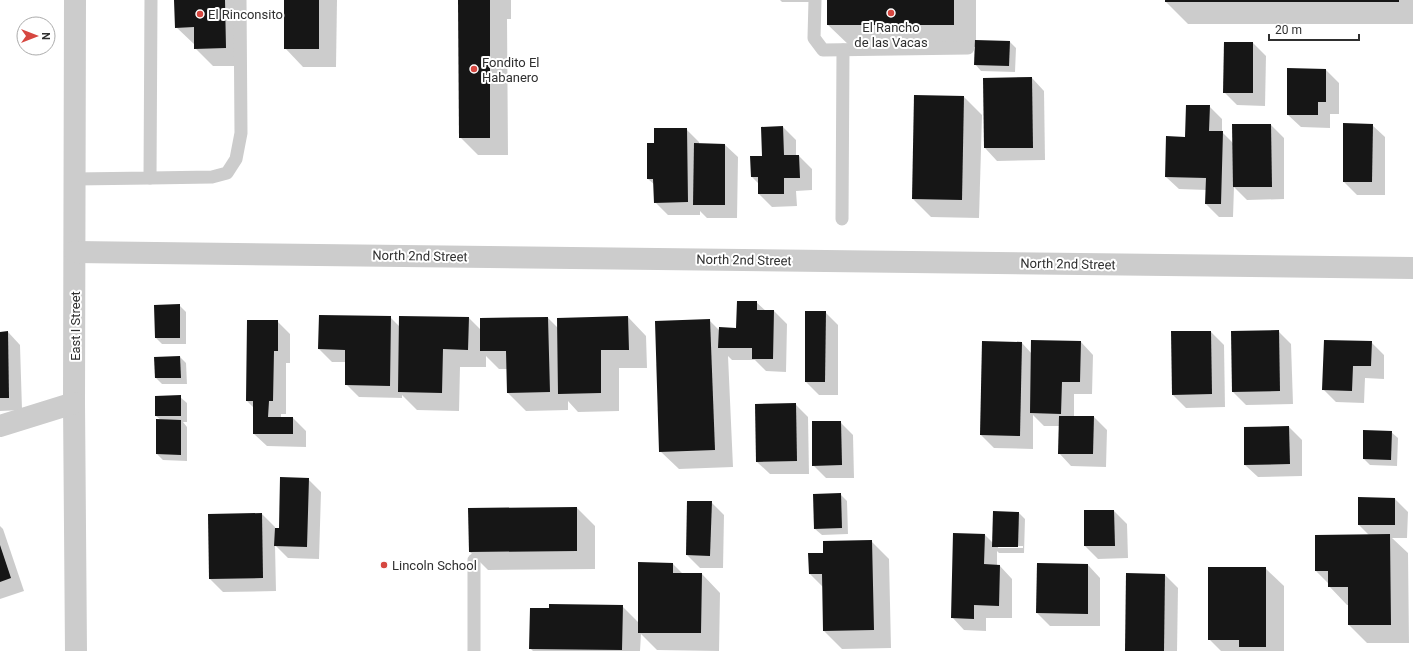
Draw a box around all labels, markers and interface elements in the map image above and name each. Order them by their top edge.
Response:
place label: El Rinconsito [208,7,283,22]
marker: El Rancho de las Vacas [886,8,896,18]
marker: El Rinconsito [195,9,205,19]
north arrow [16,16,56,56]
scale bar [1269,16,1359,42]
place label: El Rancho de las Vacas [854,20,928,50]
text: 20 m [1275,23,1302,37]
text: N [39,32,52,40]
place label: Fondito El Habanero [482,55,539,85]
marker: Fondito El Habanero [469,64,479,74]
street label: North 2nd Street [372,248,468,264]
street label: North 2nd Street [696,252,792,268]
street label: North 2nd Street [1020,256,1116,272]
street label: East I Street [68,291,83,361]
place label: Lincoln School [392,558,477,573]
marker: Lincoln School [379,560,389,570]

